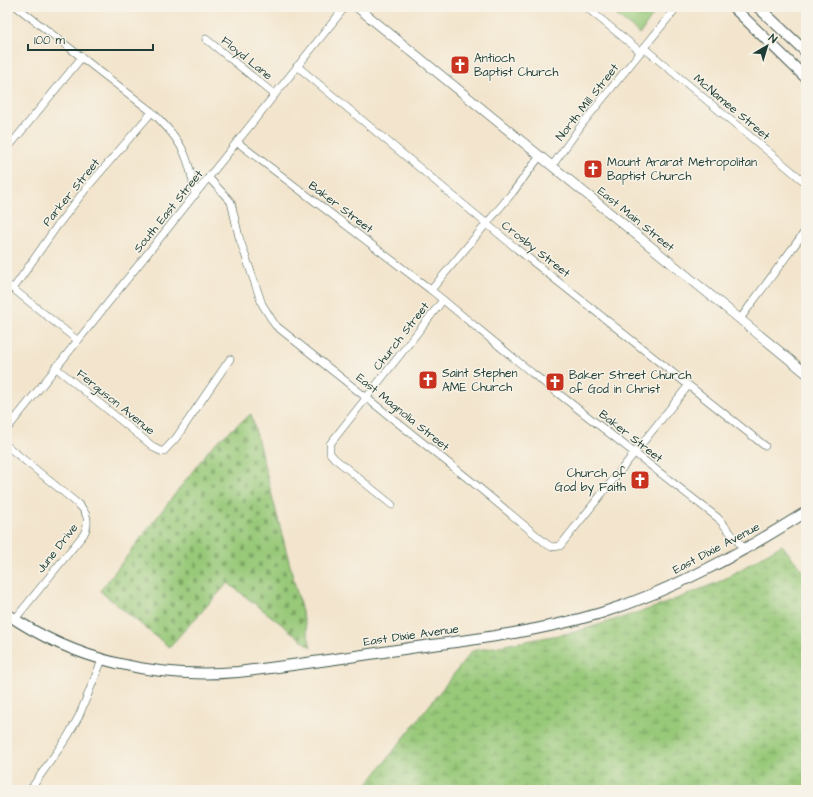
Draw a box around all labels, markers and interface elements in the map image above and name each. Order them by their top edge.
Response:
scale bar [28,26,153,52]
north arrow [747,26,787,66]
text: N [766,30,780,47]
text: 100 m [34,32,65,49]
street label: Floyd Lane [217,32,276,85]
place label: Antioch Baptist Church [474,50,558,81]
church icon: Antioch Baptist Church [449,54,471,76]
street label: North Mill Street [552,60,623,145]
street label: McNamee Street [690,70,774,145]
place label: Mount Ararat Metropolitan Baptist Church [607,154,757,185]
street label: Parker Street [39,155,104,230]
church icon: Mount Ararat Metropolitan Baptist Church [582,158,604,180]
street label: South East Street [130,166,207,256]
street label: Baker Street [305,177,377,237]
street label: East Main Street [594,183,678,256]
street label: Crosby Street [497,217,574,283]
street label: Church Street [369,298,434,374]
street label: Ferguson Avenue [72,365,159,440]
place label: Saint Stephen AME Church [442,365,517,396]
place label: Baker Street Church of God in Christ [569,367,691,398]
street label: East Magnolia Street [352,369,453,456]
church icon: Saint Stephen AME Church [417,369,439,391]
church icon: Baker Street Church of God in Christ [544,371,566,393]
street label: Baker Street [595,406,666,467]
place label: Church of God by Faith [555,465,627,497]
church icon: Church of God by Faith [629,469,651,491]
street label: East Dixie Avenue [670,518,763,579]
street label: June Drive [33,520,82,577]
street label: East Dixie Avenue [362,620,460,651]

